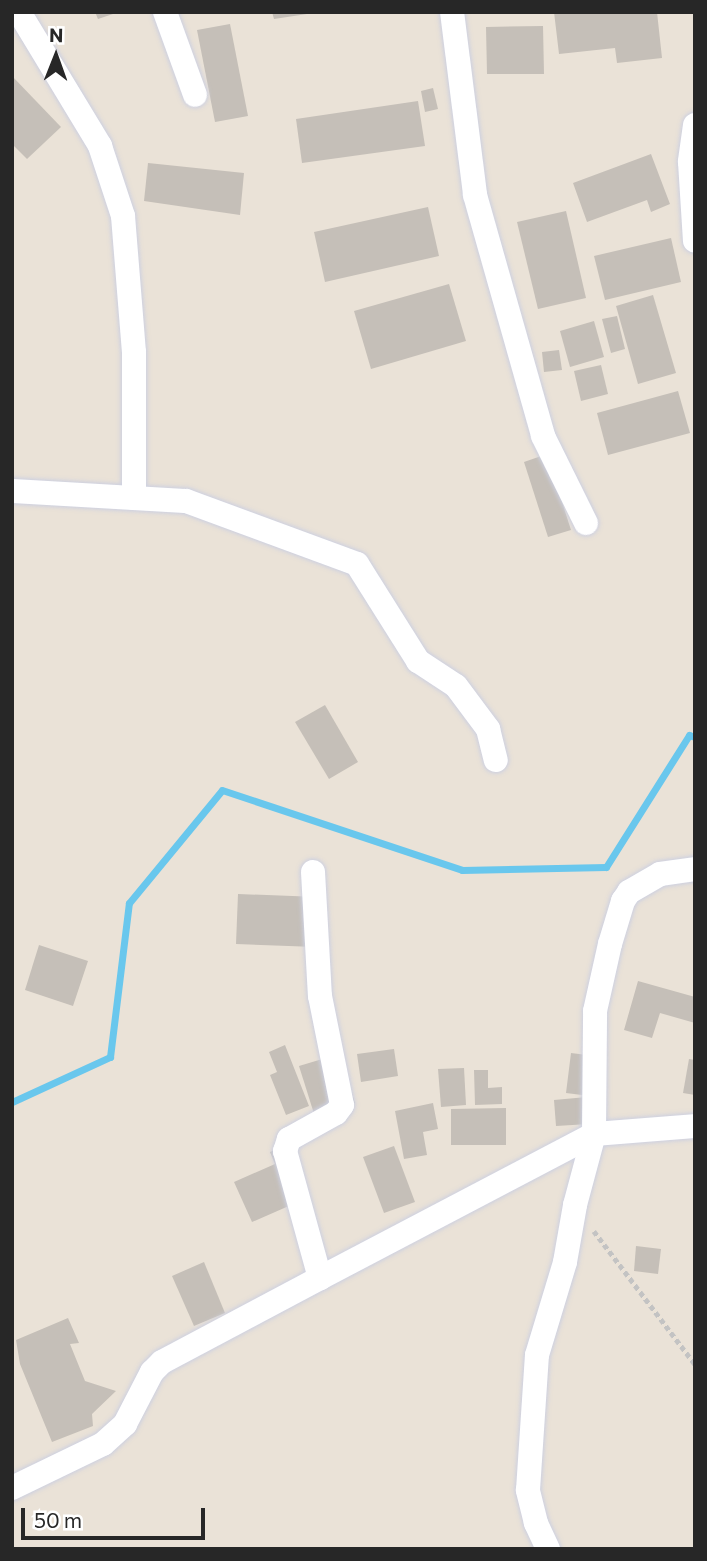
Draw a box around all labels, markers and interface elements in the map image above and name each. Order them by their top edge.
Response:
north arrow [21,21,91,91]
text: N [49,23,64,46]
scale bar [24,1494,208,1538]
text: 50 m [34,1507,82,1532]

